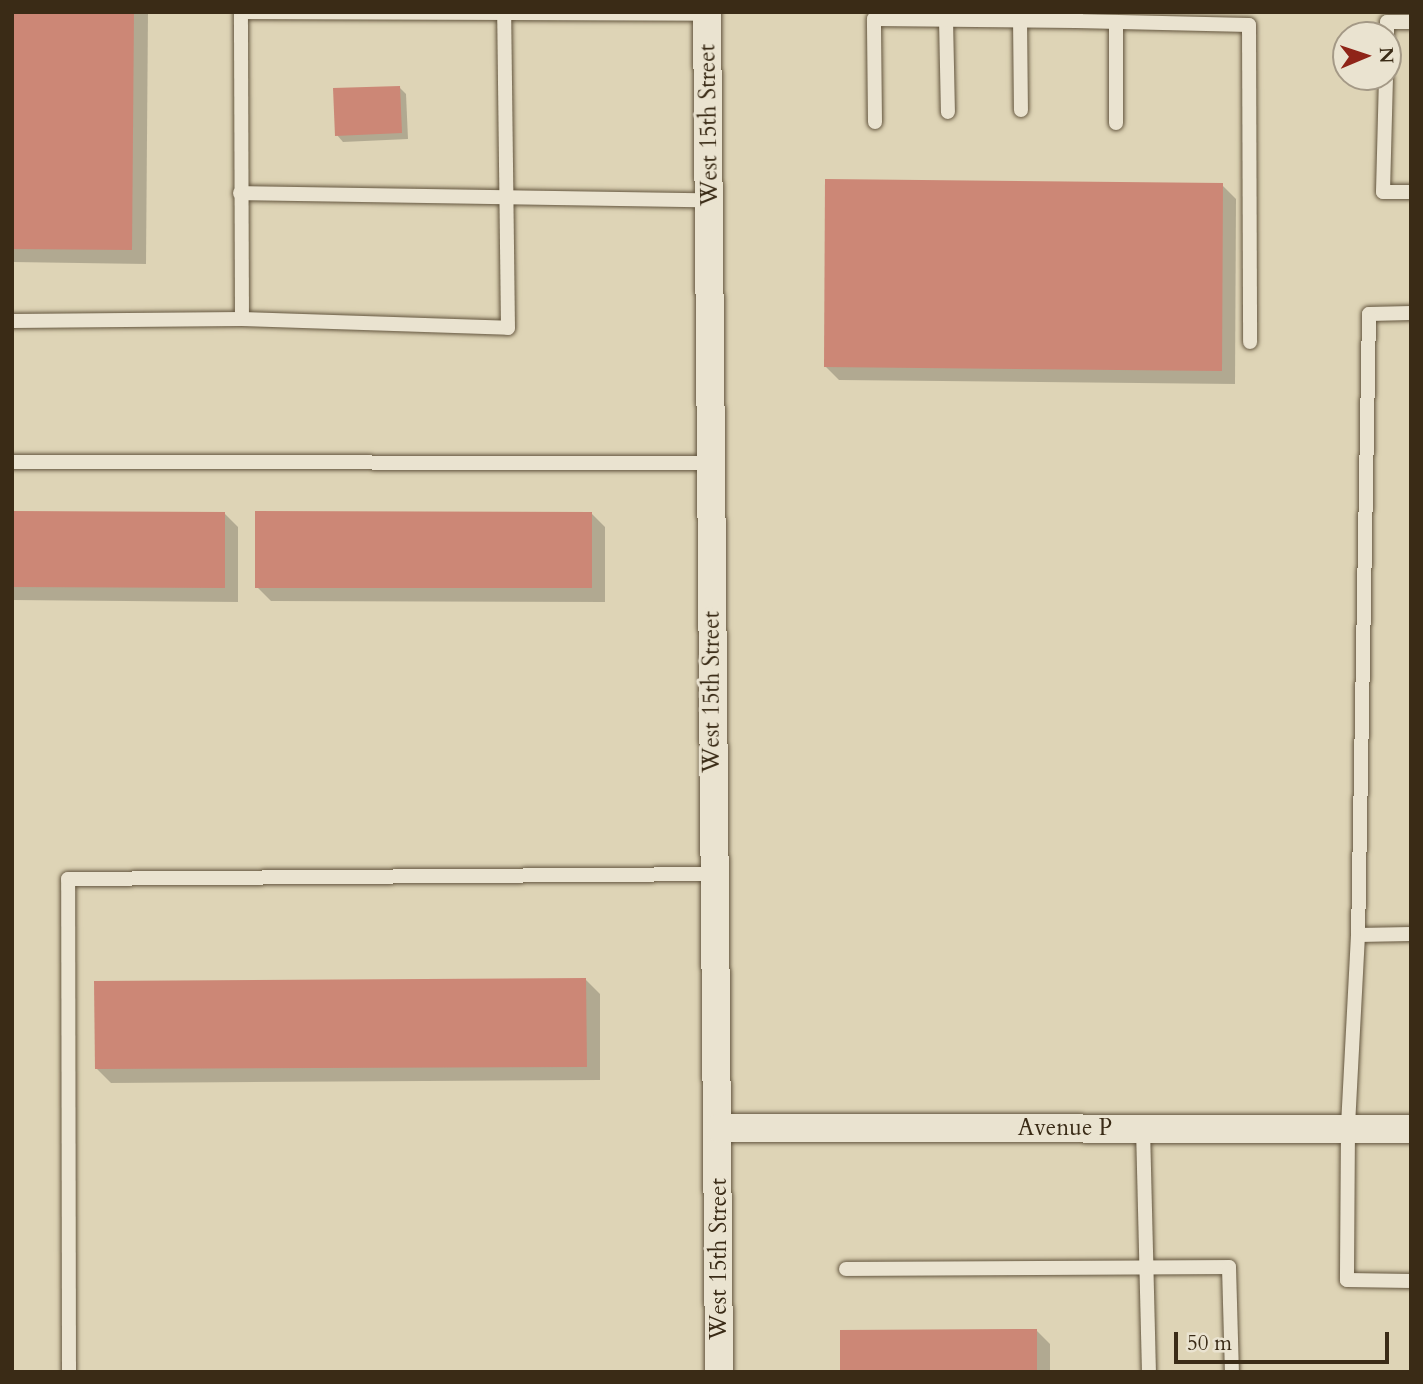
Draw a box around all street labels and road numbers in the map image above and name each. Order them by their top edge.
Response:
street label: West 15th Street [694,44,724,206]
street label: West 15th Street [698,611,726,773]
street label: Avenue P [1018,1114,1112,1142]
street label: West 15th Street [705,1178,733,1340]

